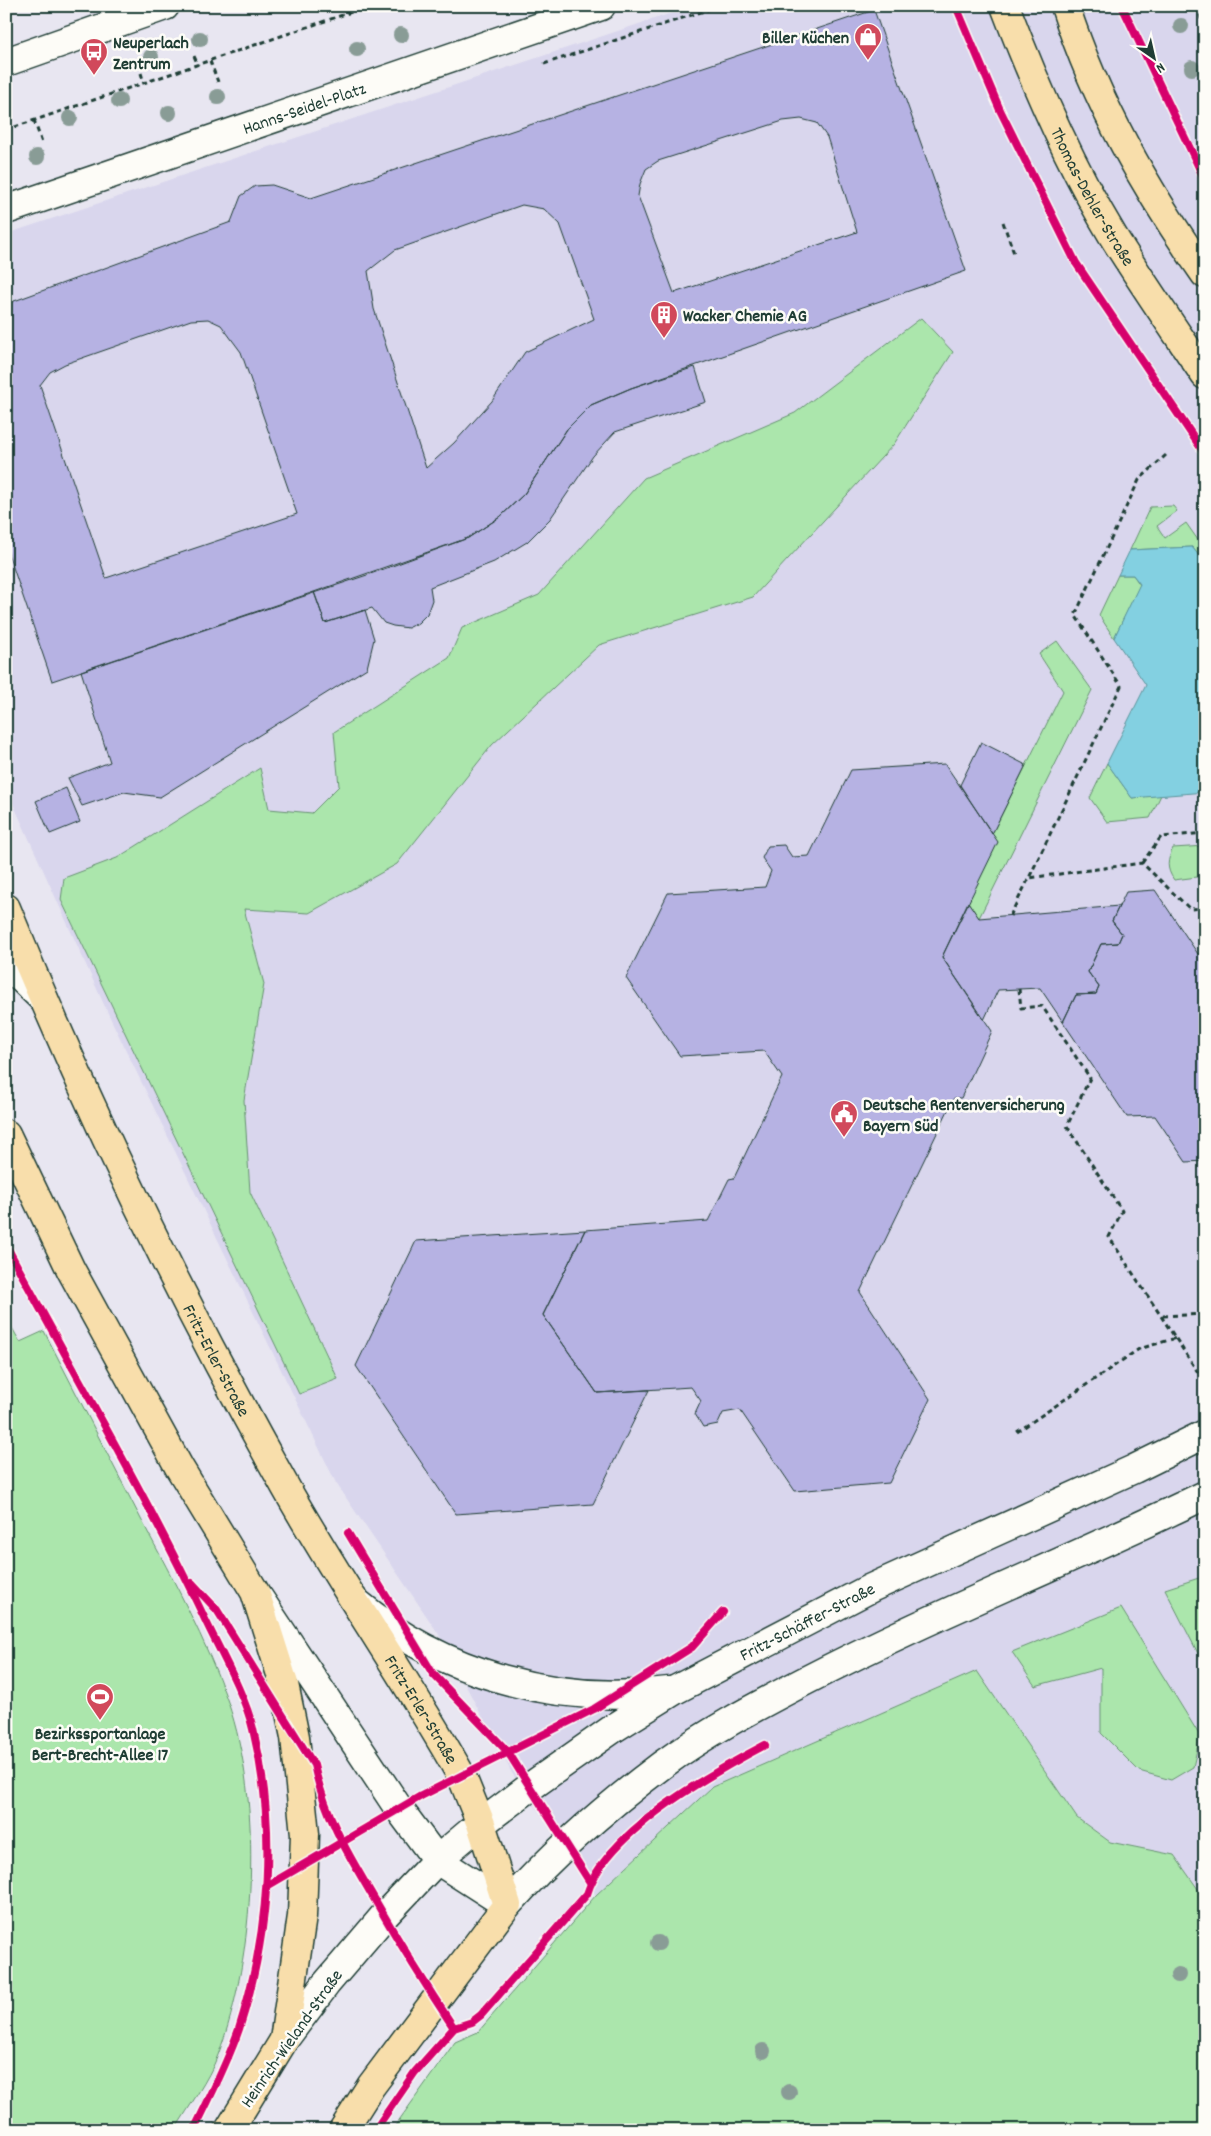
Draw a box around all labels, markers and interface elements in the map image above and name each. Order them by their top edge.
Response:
shop icon: Biller Küchen [853,22,883,61]
place label: Biller Küchen [762,27,849,52]
place label: Neuperlach Zentrum [113,32,189,78]
north arrow [1128,32,1178,82]
bus stop icon: Neuperlach Zentrum [79,37,109,76]
text: N [1152,57,1169,77]
street label: Hanns-Seidel-Platz [240,77,370,143]
street label: Thomas-Dehler-Straße [1043,124,1139,272]
building icon: Wacker Chemie AG [649,300,679,339]
place label: Wacker Chemie AG [683,305,807,330]
place label: Deutsche Rentenversicherung Bayern Süd [863,1094,1065,1140]
public building icon: Deutsche Rentenversicherung Bayern Süd [829,1099,859,1138]
street label: Fritz-Erler-Straße [175,1301,255,1422]
street label: Fritz-Schäffer-Straße [736,1578,880,1669]
street label: Fritz-Erler-Straße [377,1651,462,1770]
sports icon: Bezirkssportanlage Bert-Brecht-Allee 17 [85,1682,115,1721]
place label: Bezirkssportanlage Bert-Brecht-Allee 17 [32,1723,168,1769]
street label: Heinrich-Wieland-Straße [236,1965,350,2114]

